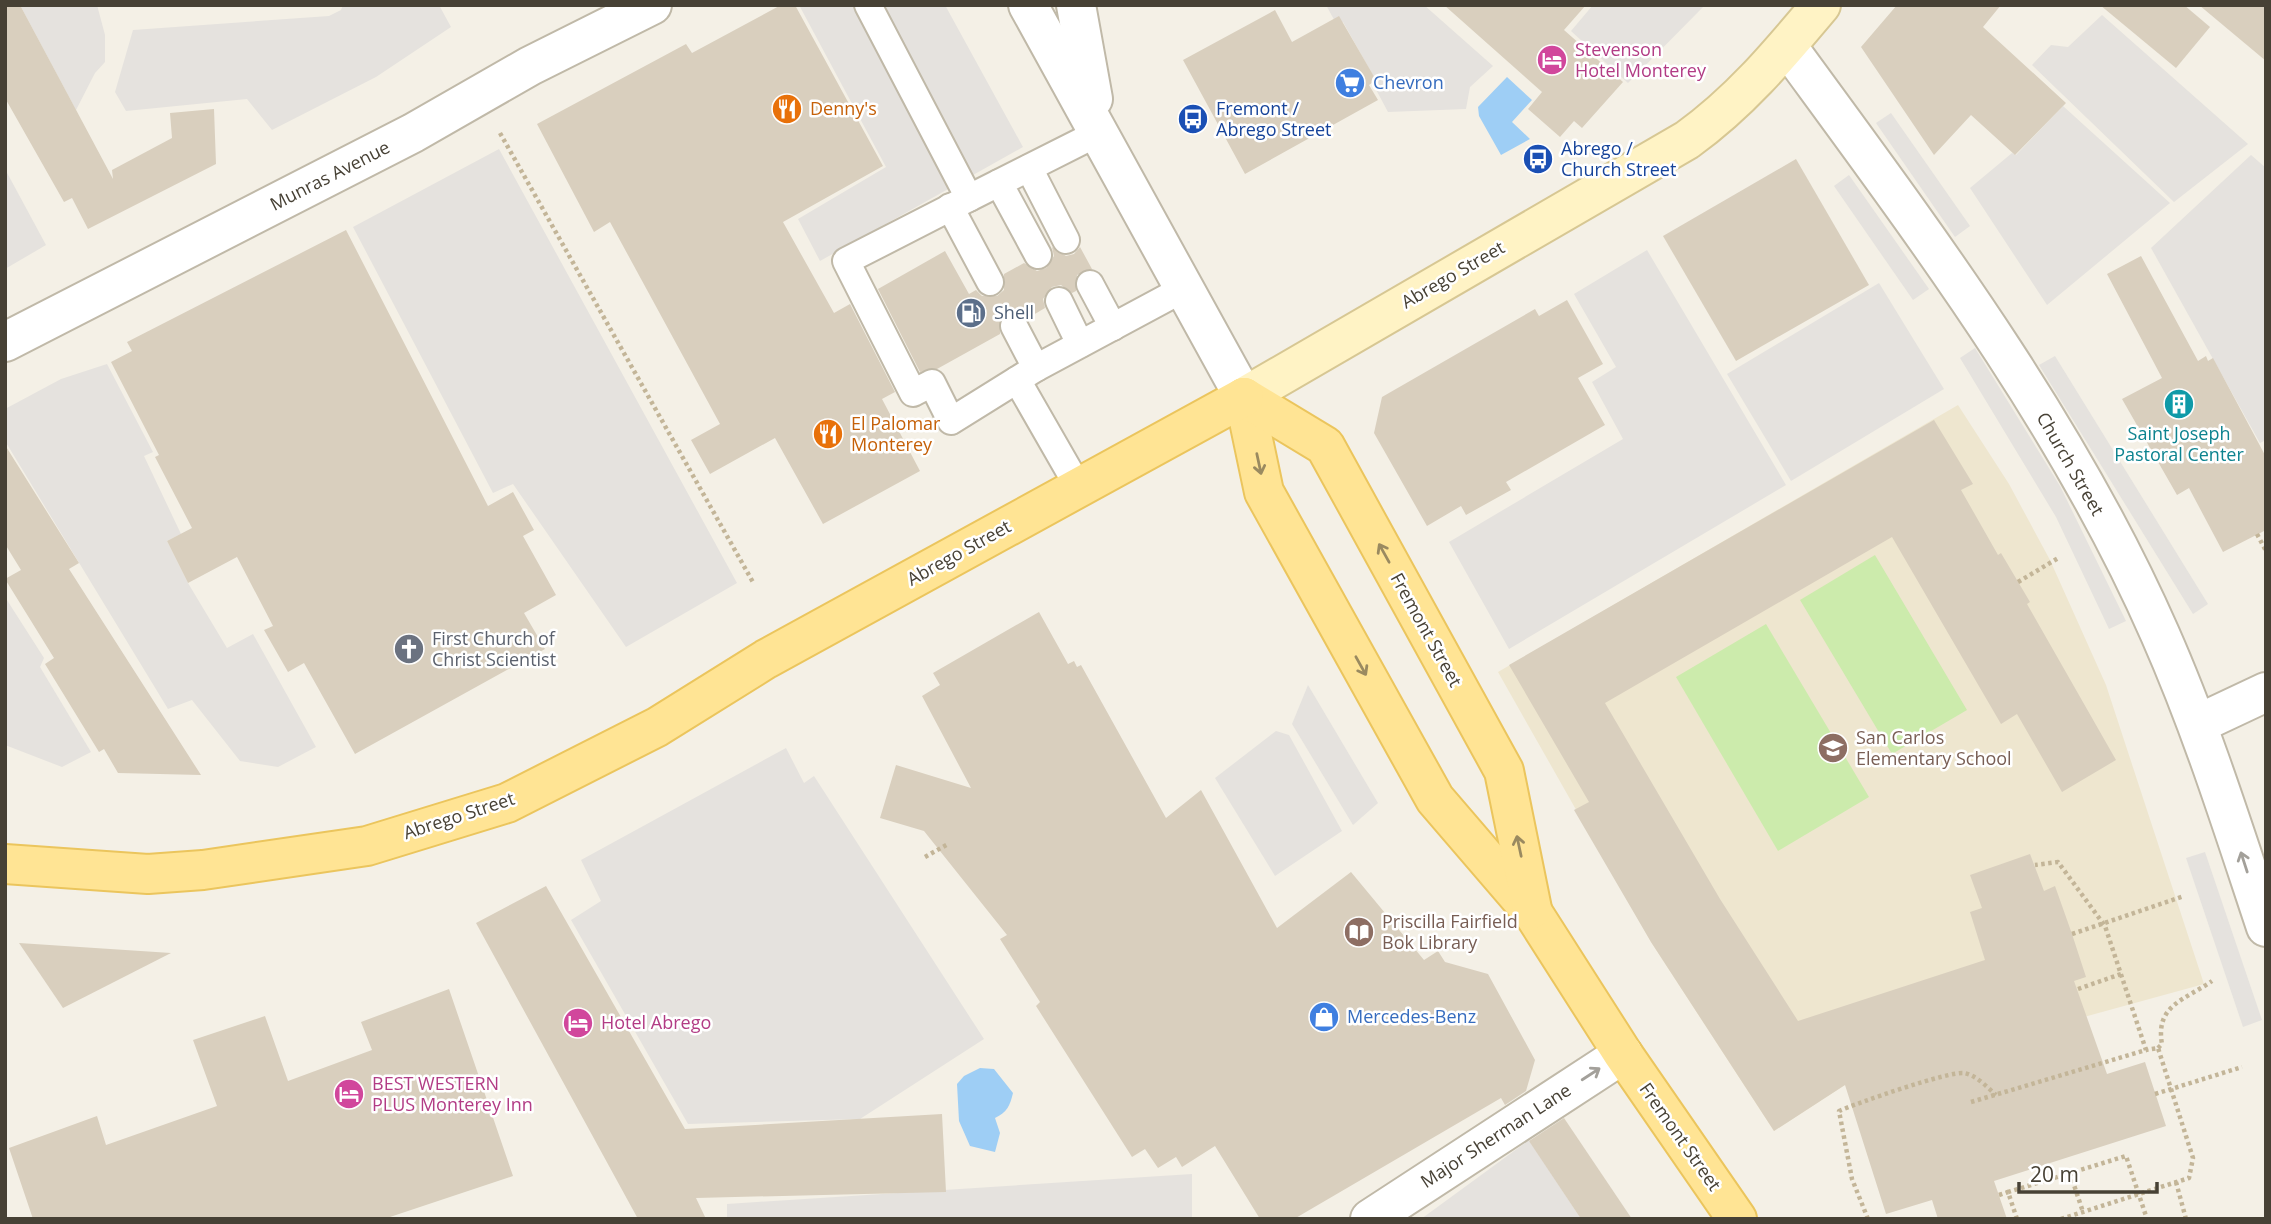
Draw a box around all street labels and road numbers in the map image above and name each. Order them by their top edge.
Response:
street label: Munras Avenue [265,135,394,216]
street label: Abrego Street [1397,235,1508,313]
street label: Church Street [2032,408,2110,519]
street label: Abrego Street [902,514,1015,591]
street label: Fremont Street [1386,568,1468,691]
street label: Abrego Street [400,786,517,844]
street label: Major Sherman Lane [1416,1077,1575,1193]
street label: Fremont Street [1635,1078,1727,1195]

